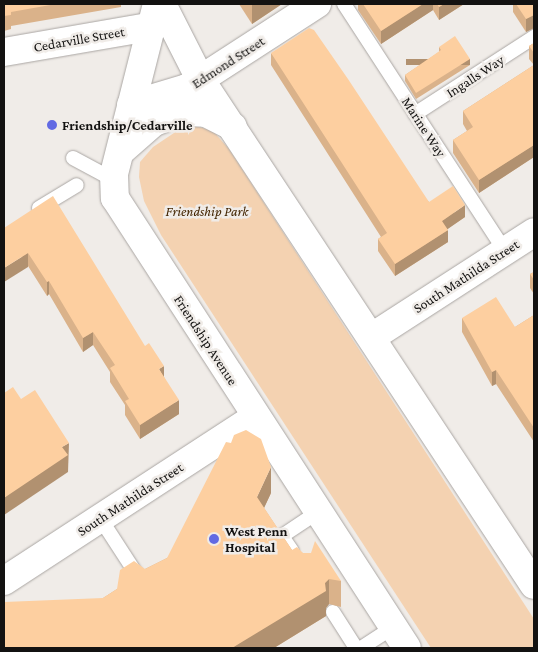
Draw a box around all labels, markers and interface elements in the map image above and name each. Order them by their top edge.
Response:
street label: Cedarville Street [32,23,126,55]
street label: Edmond Street [188,32,268,92]
street label: Ingalls Way [443,51,507,101]
street label: Marine Way [398,94,450,160]
place label: Friendship/Cedarville [62,117,193,133]
marker: Friendship/Cedarville [46,119,58,131]
park label: Friendship Park [166,203,248,219]
street label: South Mathilda Street [410,236,522,316]
street label: Friendship Avenue [171,292,241,388]
street label: South Mathilda Street [74,459,186,539]
place label: West Penn Hospital [225,523,288,556]
marker: West Penn Hospital [207,532,221,546]

